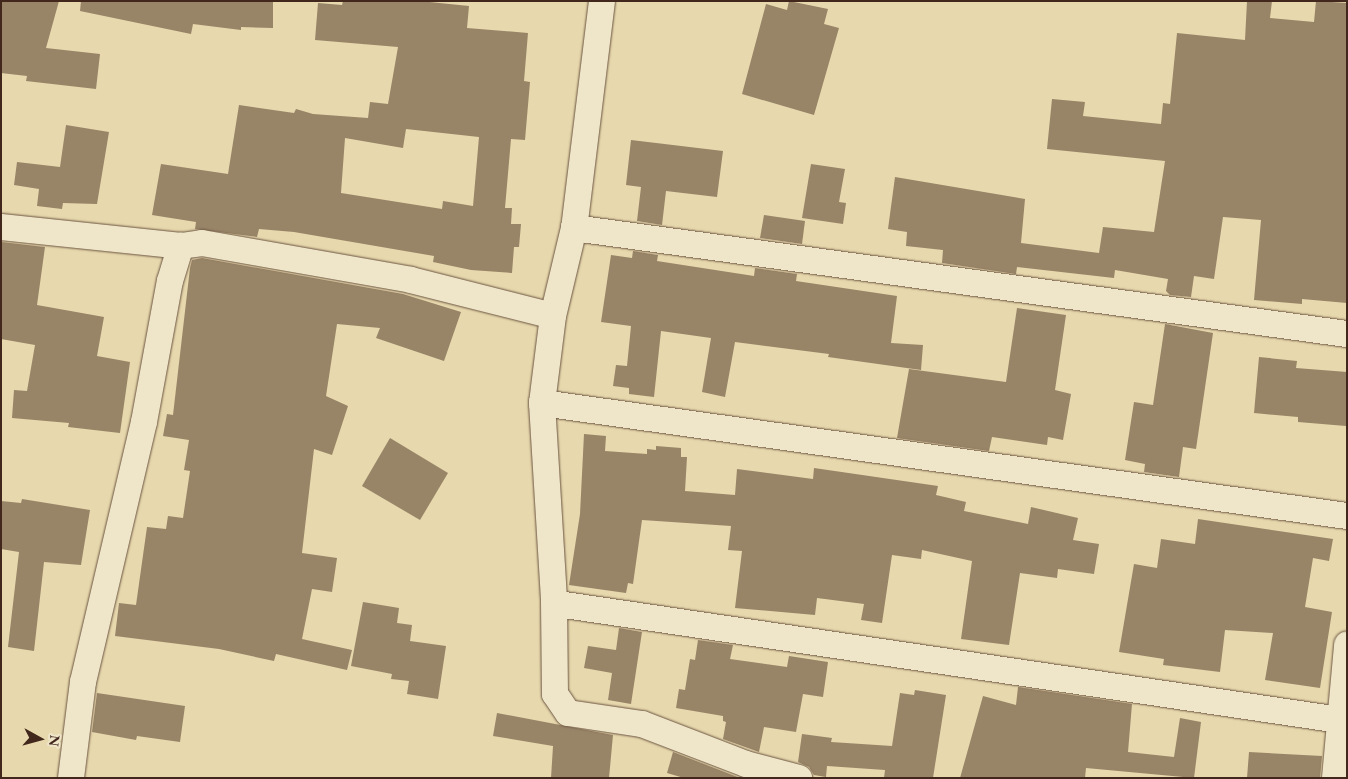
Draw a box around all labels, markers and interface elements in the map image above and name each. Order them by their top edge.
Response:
north arrow [15,714,65,764]
text: N [45,734,65,748]

